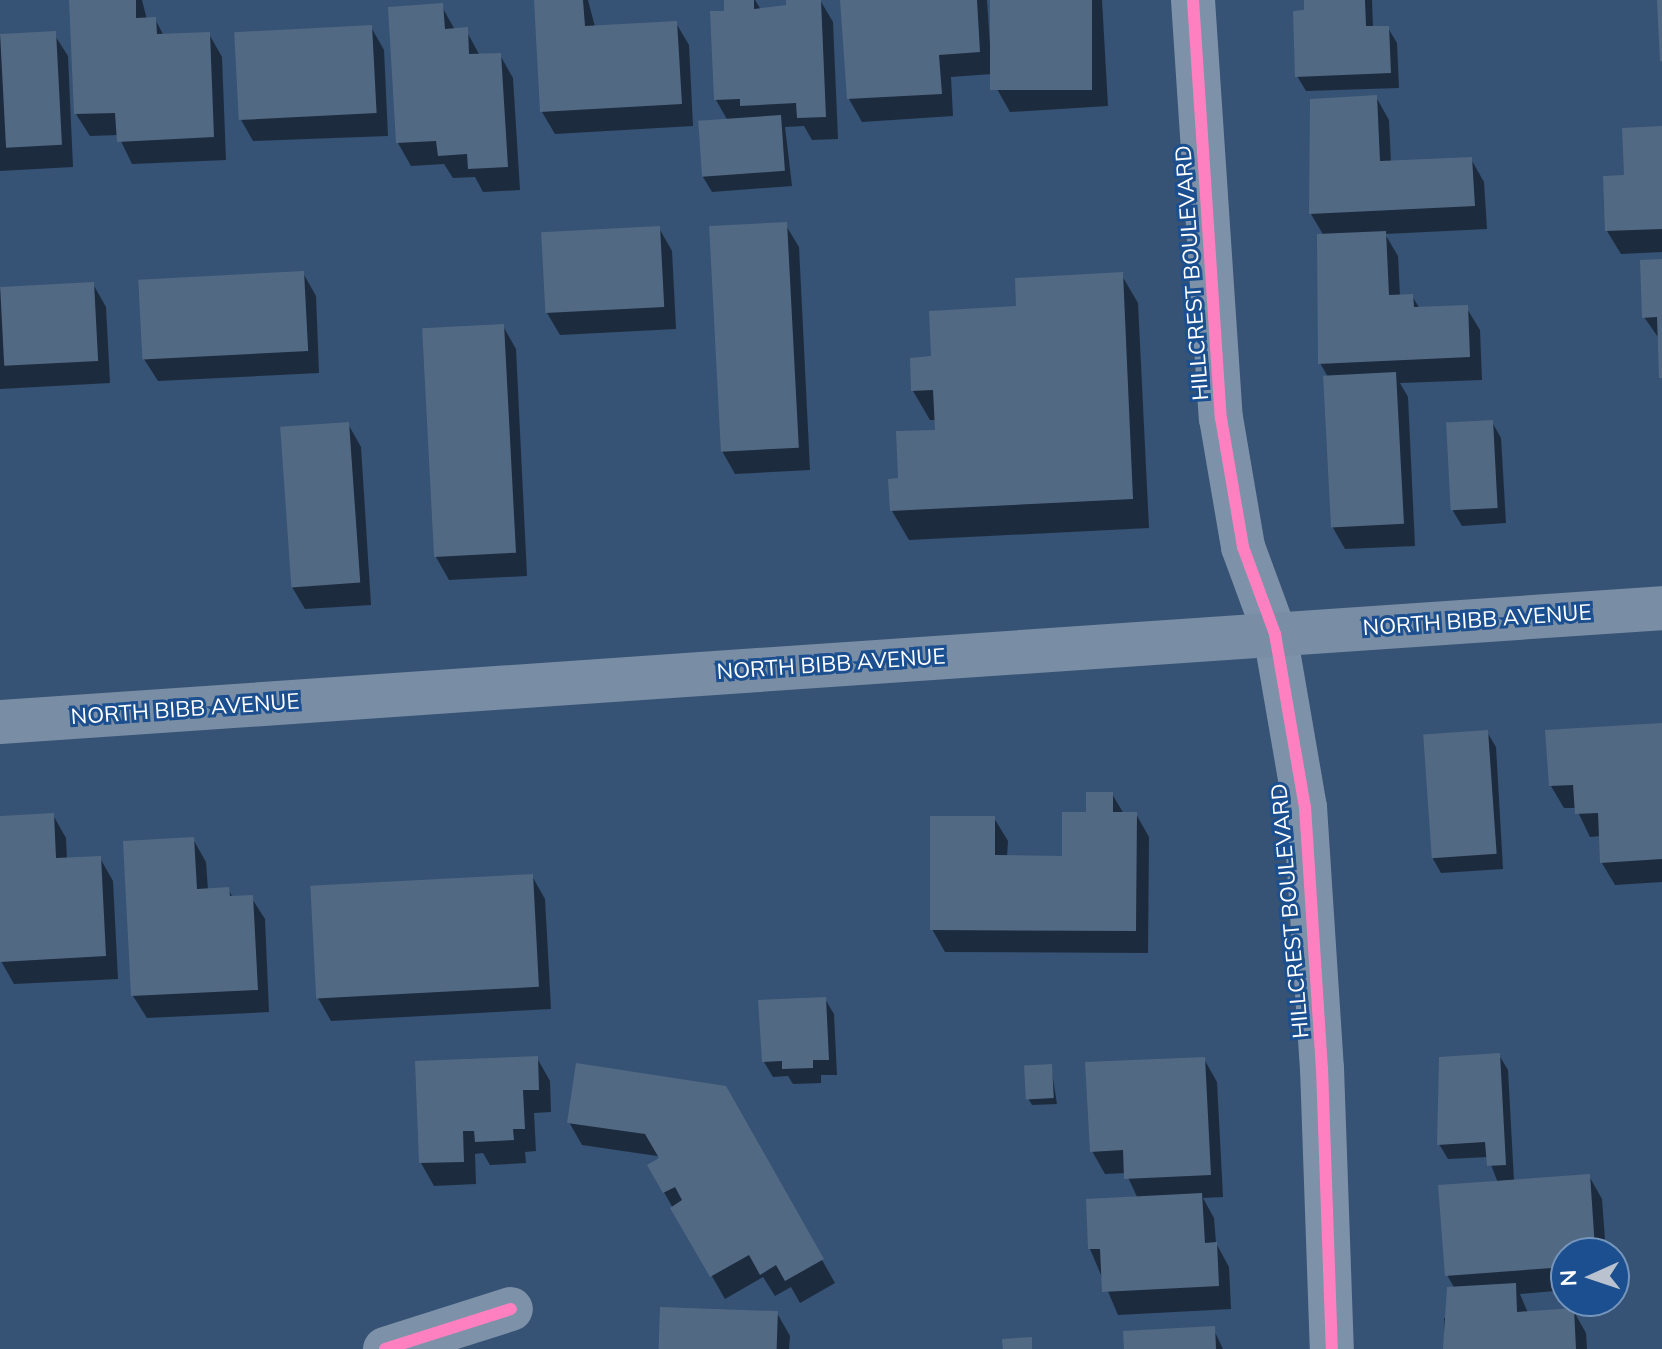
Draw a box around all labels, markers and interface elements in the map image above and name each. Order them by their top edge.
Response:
street label: HILLCREST BOULEVARD [1170,144,1214,402]
street label: NORTH BIBB AVENUE [1362,599,1592,641]
street label: NORTH BIBB AVENUE [716,643,946,685]
street label: NORTH BIBB AVENUE [70,688,300,730]
street label: HILLCREST BOULEVARD [1266,782,1314,1040]
north arrow [1550,1237,1630,1317]
text: N [1554,1269,1582,1287]

